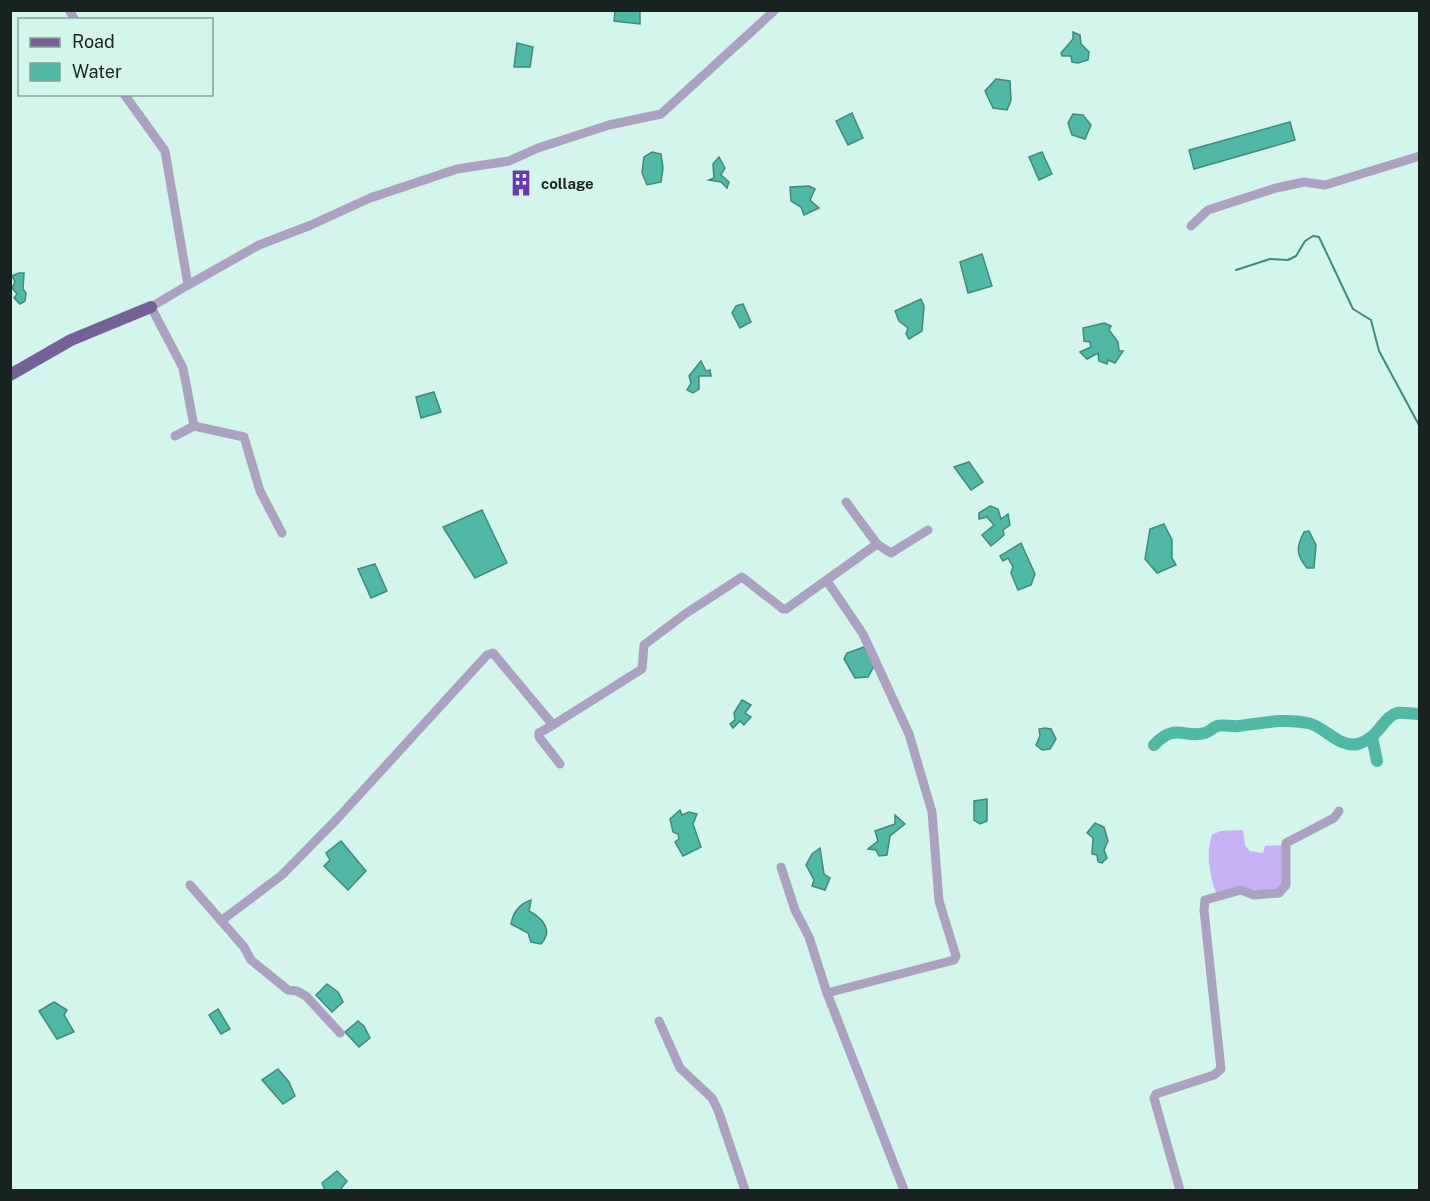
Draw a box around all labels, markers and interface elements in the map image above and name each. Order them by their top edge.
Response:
legend [18,18,213,96]
text: Road [72,31,115,52]
text: Water [72,61,122,82]
building icon: collage [506,168,536,198]
place label: collage [541,175,594,192]

